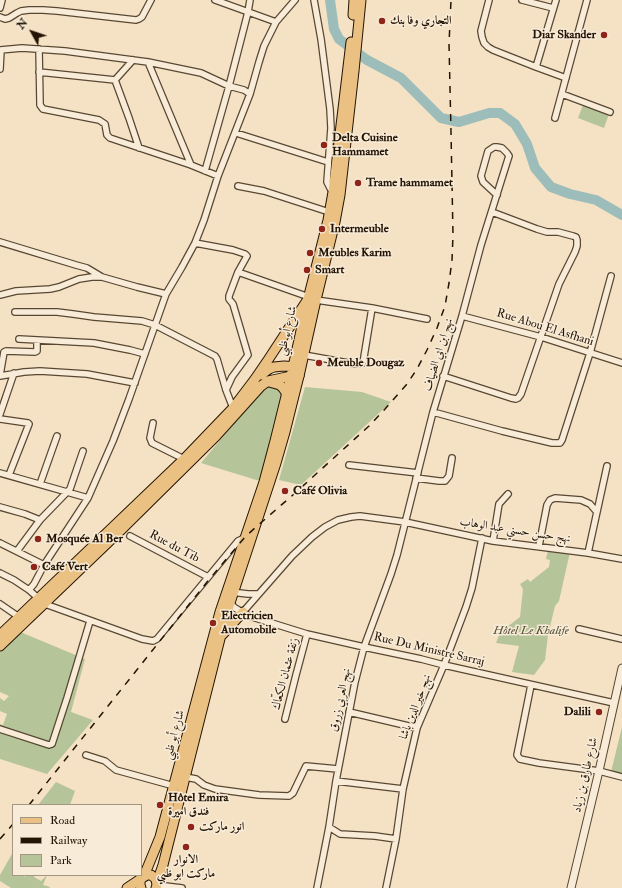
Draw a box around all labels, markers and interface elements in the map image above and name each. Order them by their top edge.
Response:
north arrow [12,12,52,52]
place label: التجاري وفا بنك [390,14,452,28]
text: N [14,16,31,32]
marker: التجاري وفا بنك [377,16,387,26]
place label: Diar Skander [532,28,596,42]
marker: Diar Skander [599,30,609,40]
place label: Delta Cuisine Hammamet [332,131,398,159]
marker: Delta Cuisine Hammamet [319,140,329,150]
place label: Trame hammamet [366,176,453,190]
marker: Trame hammamet [353,178,363,188]
place label: Intermeuble [330,222,389,236]
marker: Intermeuble [317,224,327,234]
place label: Meubles Karim [318,246,391,260]
marker: Meubles Karim [305,248,315,258]
place label: Smart [315,263,344,277]
marker: Smart [302,265,312,275]
street label: شارع أبو ظبي [275,305,301,357]
street label: Rue Abou El Asfhani [495,306,595,350]
street label: نهج ابن ابي الضياف [421,317,457,393]
place label: Meuble Dougaz [327,356,404,370]
marker: Meuble Dougaz [314,358,324,368]
place label: Café Olivia [293,484,347,498]
marker: Café Olivia [280,486,290,496]
street label: نهج حسن حسني عبد الوهاب [459,515,571,547]
street label: Rue du Tib [146,528,202,566]
place label: Mosquée Al Ber [46,532,123,546]
marker: Mosquée Al Ber [33,534,43,544]
place label: Café Vert [42,560,88,574]
marker: Café Vert [29,562,39,572]
place label: Electricien Automobile [221,609,276,637]
marker: Electricien Automobile [208,618,218,628]
park label: Hôtel Le Khalife [493,624,569,638]
street label: Rue Du Ministre Sarraj [372,630,486,670]
street label: زنقة عثمان الكعّاك [269,636,303,712]
street label: نهج العربي زروق [327,667,355,733]
street label: نهج خير الدين باشا [397,672,435,742]
place label: Dalili [564,705,591,719]
marker: Dalili [594,707,604,717]
street label: شارع أبو ظبي [161,709,189,761]
street label: شارع طارق بن زياد [570,736,602,814]
place label: Hôtel Emira فندق اميرة [168,791,229,819]
marker: Hôtel Emira فندق اميرة [155,800,165,810]
legend [12,804,142,876]
text: Road [50,813,75,828]
place label: انور ماركت [199,820,244,834]
marker: انور ماركت [186,822,196,832]
text: Railway [50,833,87,848]
marker: الانوار ماركت ابو ظبي [181,842,191,852]
text: Park [50,853,72,868]
place label: الانوار ماركت ابو ظبي [157,853,215,881]

